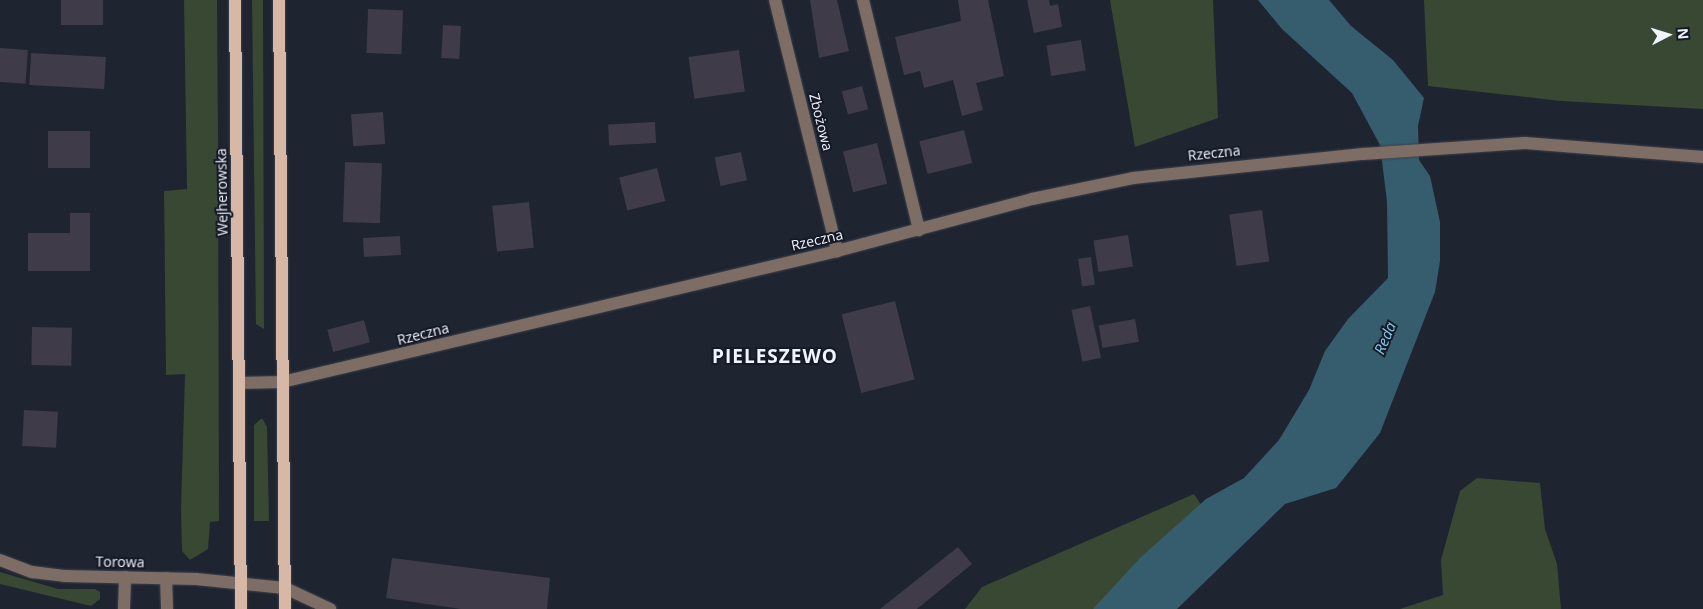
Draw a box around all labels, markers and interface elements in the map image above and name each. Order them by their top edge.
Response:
north arrow [1643,10,1693,60]
text: N [1673,27,1693,40]
street label: Zbożowa [806,92,836,152]
street label: Rzeczna [1187,142,1241,164]
street label: Wejherowska [213,148,231,236]
street label: Rzeczna [789,226,845,254]
street label: Rzeczna [395,319,451,349]
water label: Reda [1370,319,1400,357]
district label: PIELESZEWO [711,346,839,368]
street label: Torowa [95,553,145,571]

